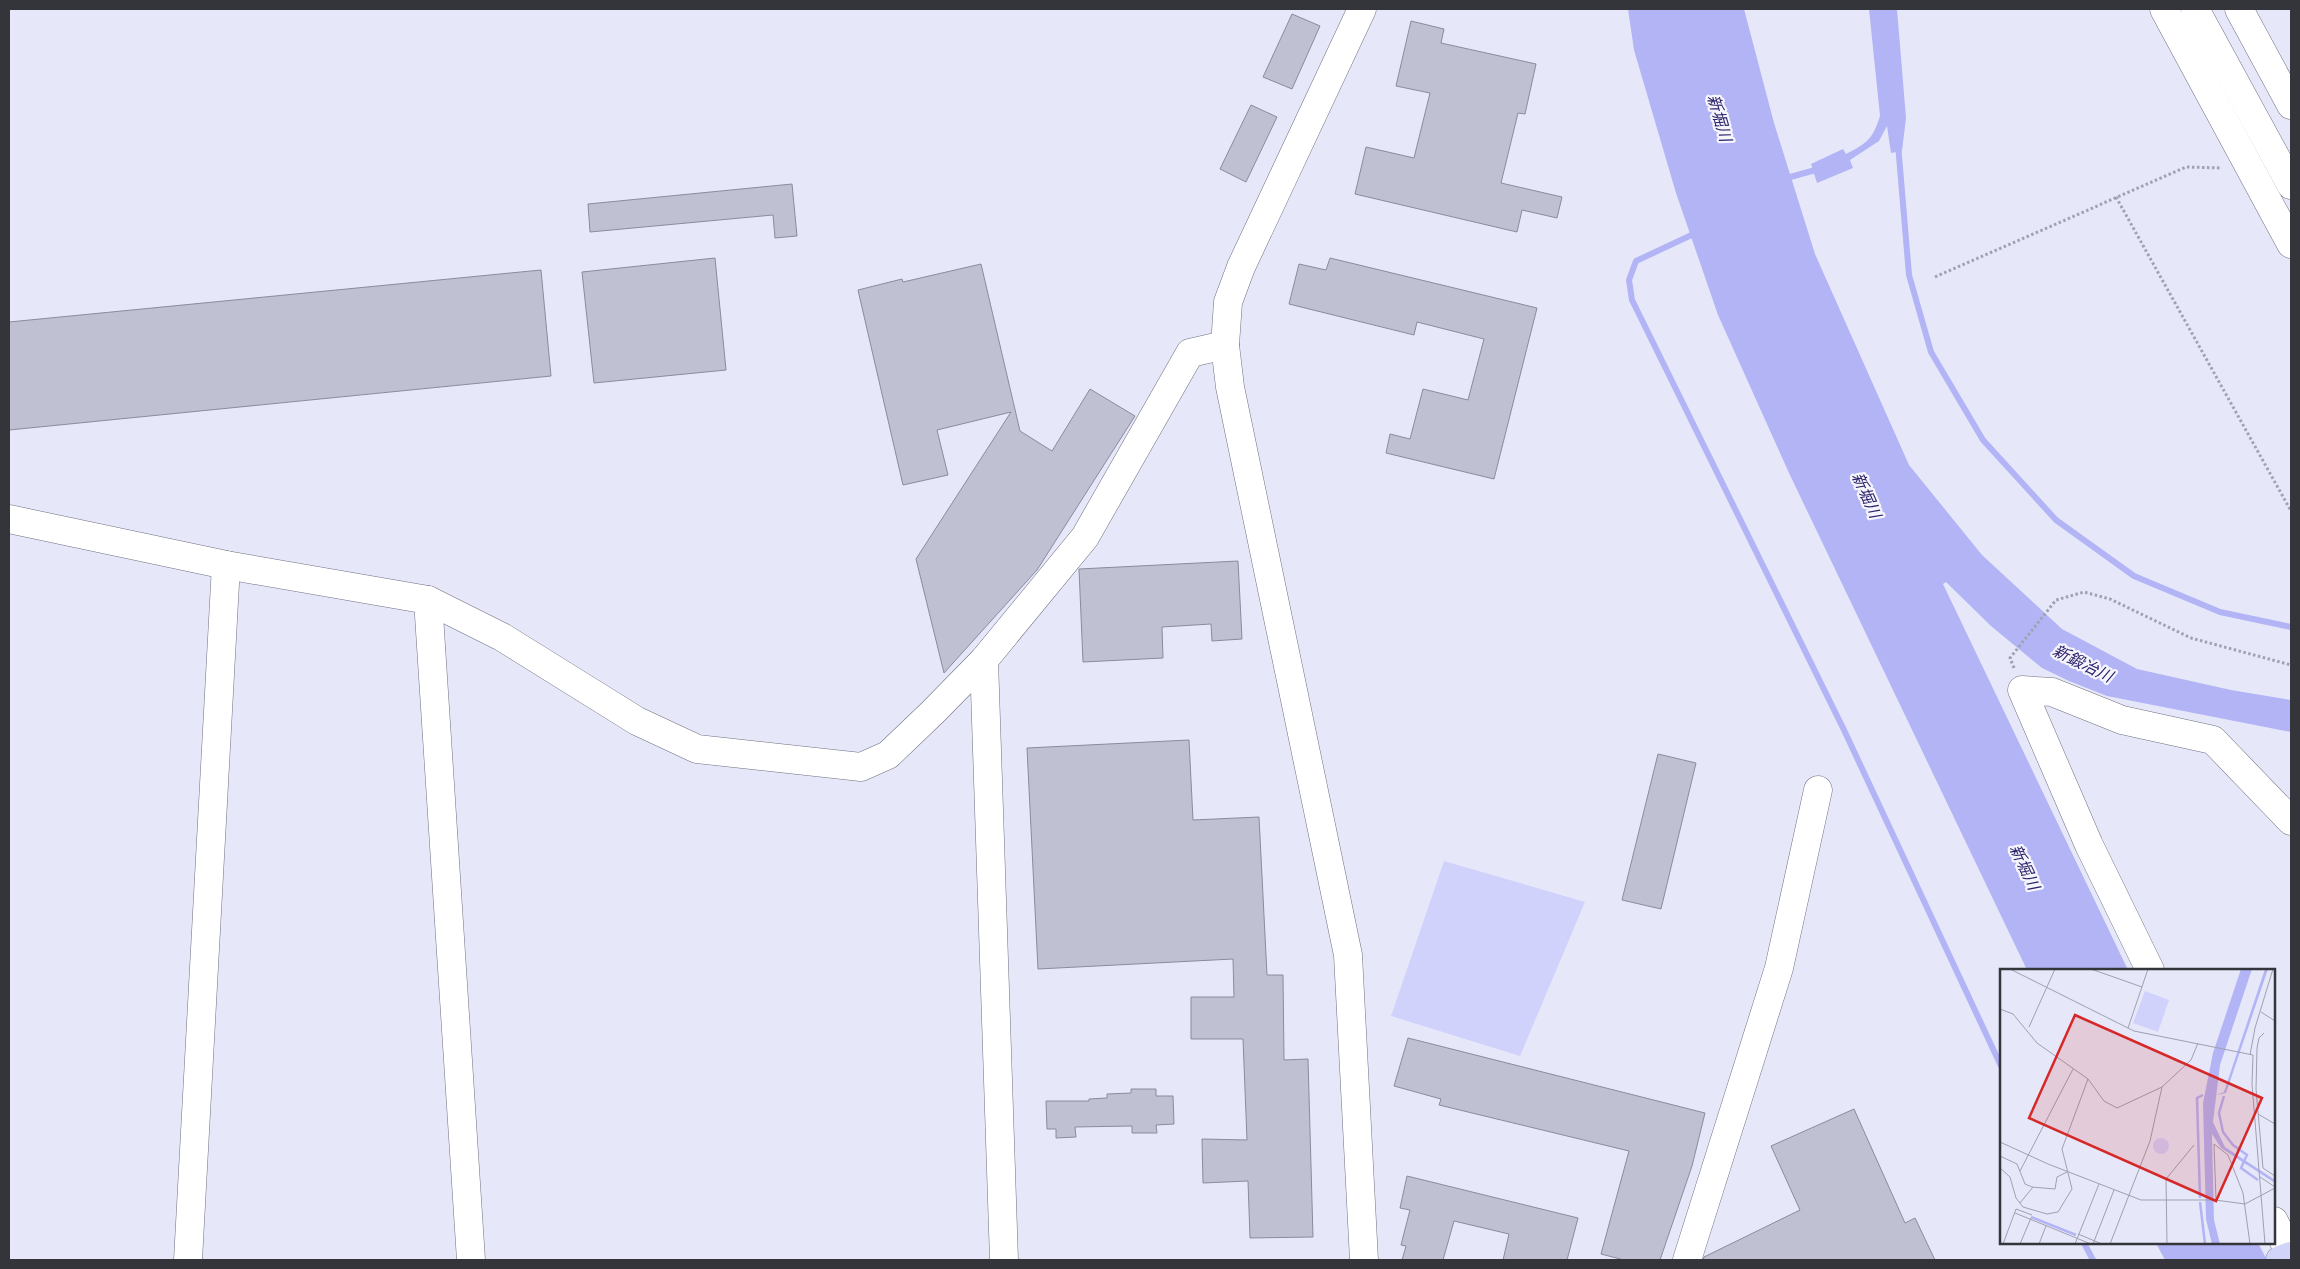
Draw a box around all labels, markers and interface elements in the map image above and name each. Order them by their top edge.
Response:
water label: 新堀川 [1702,92,1737,146]
water label: 新堀川 [1846,469,1887,524]
water label: 新鍛冶川 [2049,640,2118,689]
water label: 新堀川 [2004,841,2045,896]
inset map [2000,969,2275,1244]

